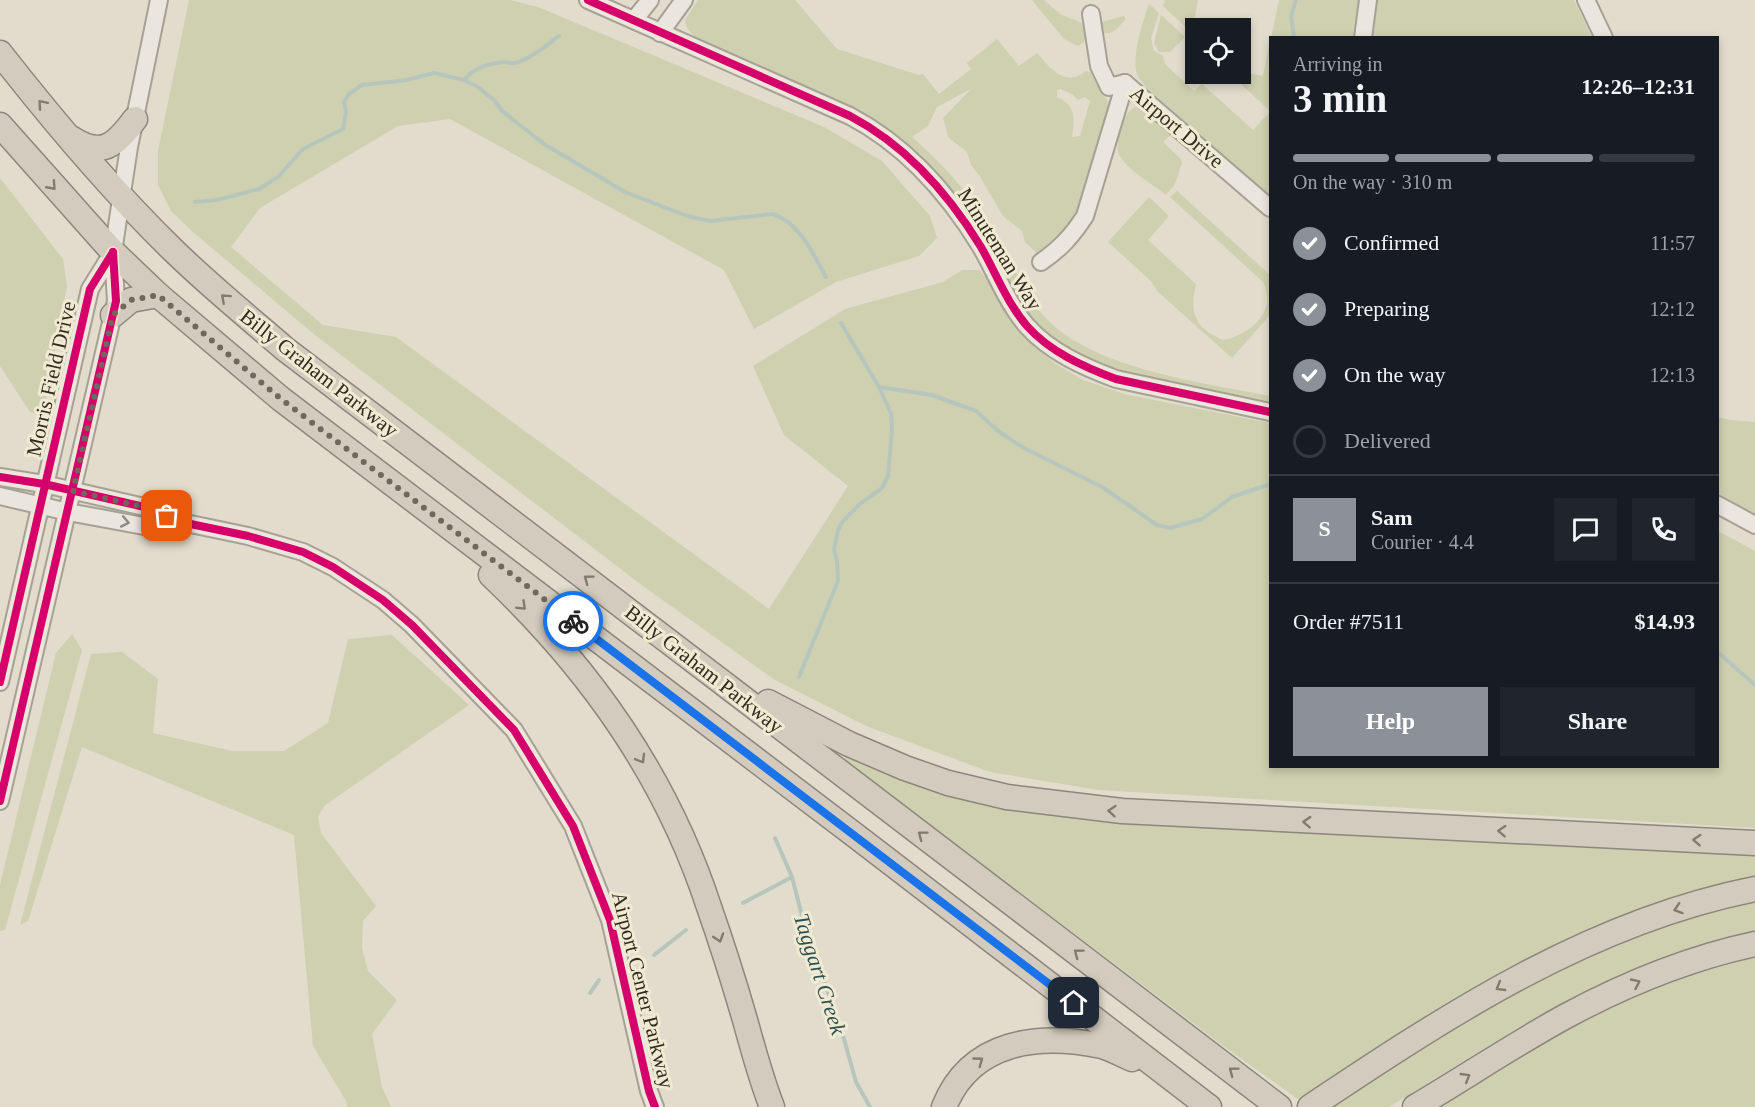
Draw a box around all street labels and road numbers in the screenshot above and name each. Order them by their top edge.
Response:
street label: Airport Drive [1125,81,1229,173]
street label: Minuteman Way [953,183,1047,315]
street label: Morris Field Drive [21,299,81,459]
street label: Billy Graham Parkway [235,304,403,442]
street label: Billy Graham Parkway [620,600,788,738]
street label: Airport Center Parkway [607,889,679,1091]

